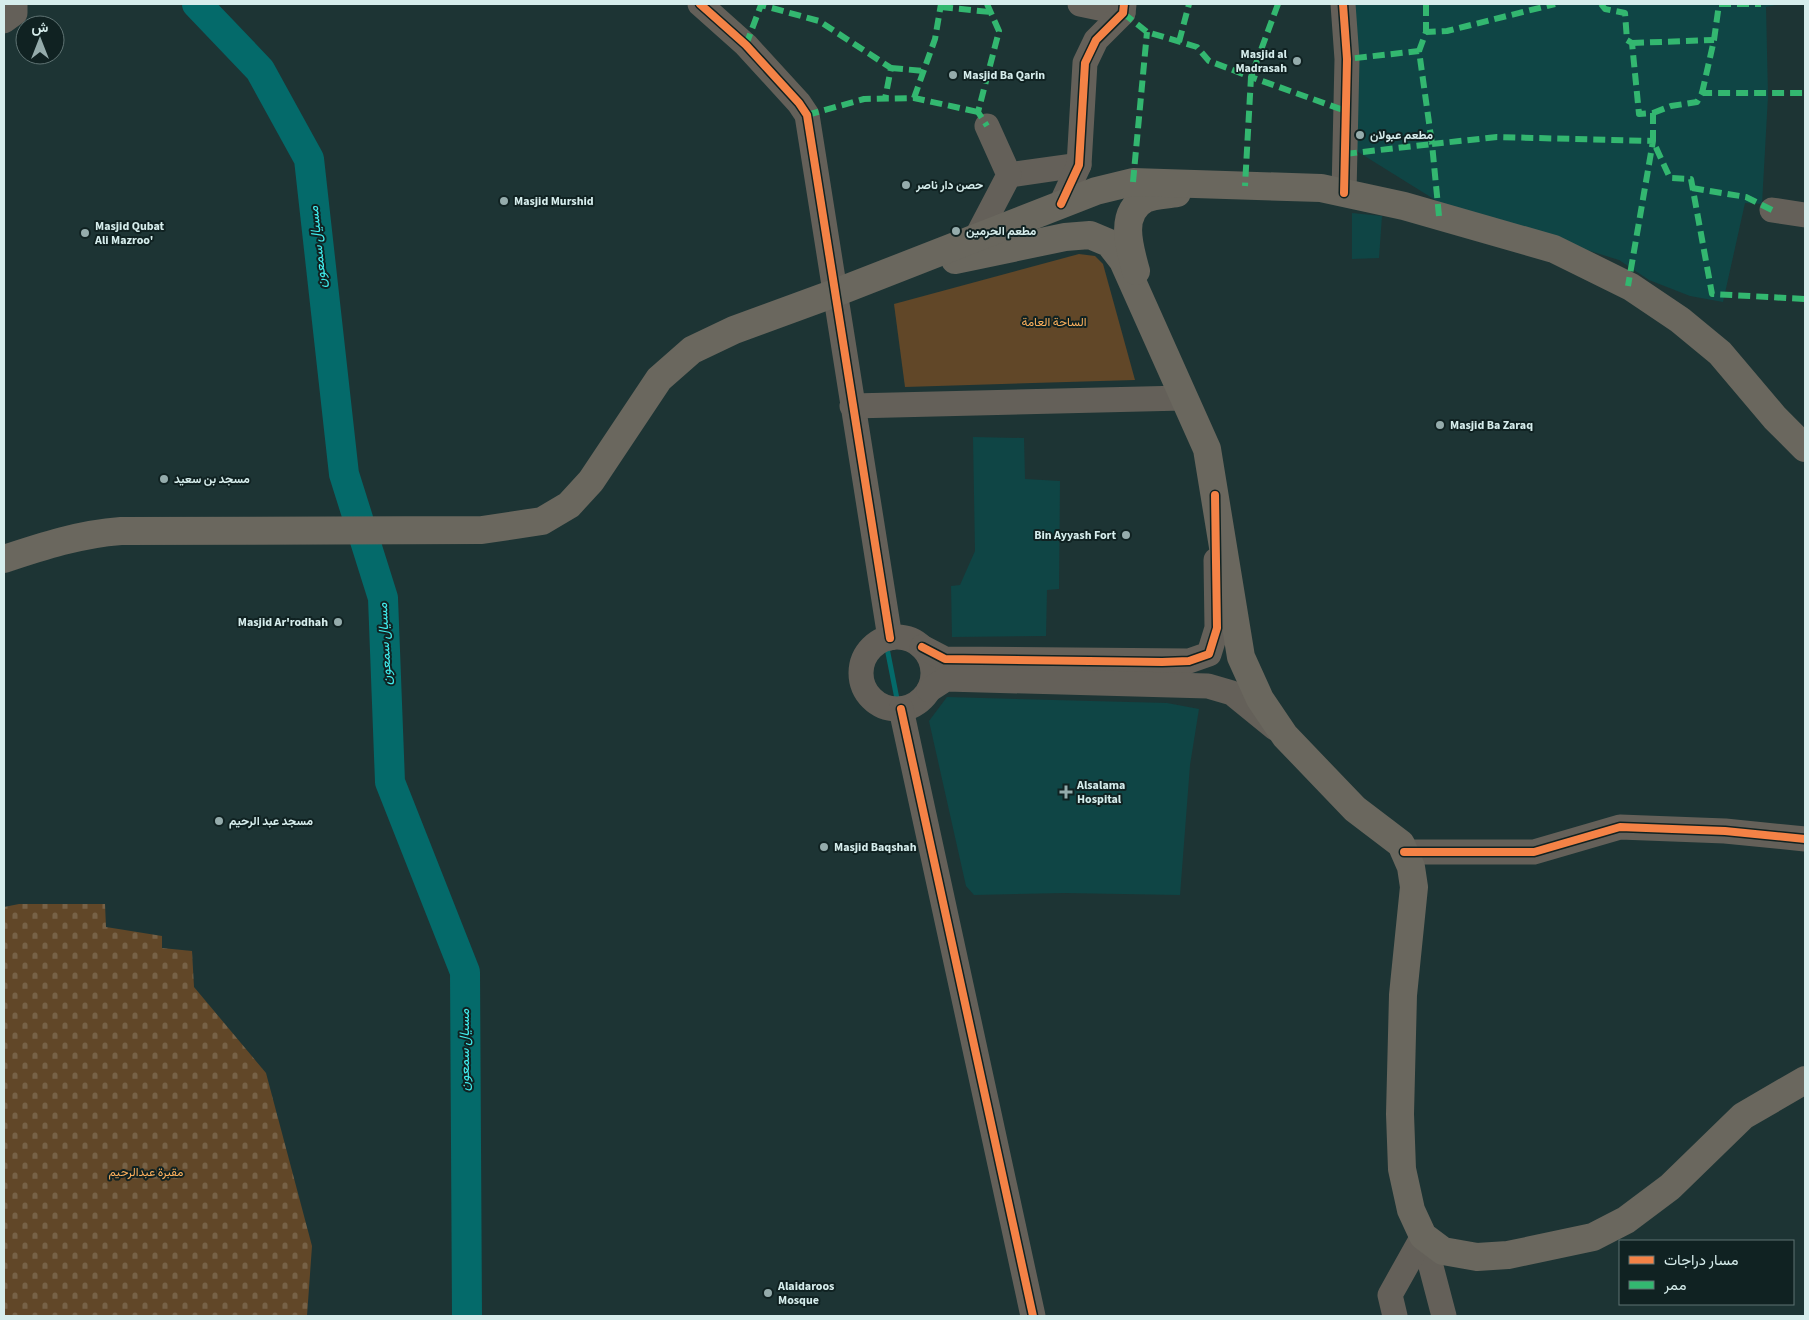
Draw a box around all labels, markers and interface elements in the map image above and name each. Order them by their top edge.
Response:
north arrow [15,15,65,65]
text: ش [32,18,49,38]
place label: Masjid al Madrasah [1235,46,1288,77]
marker: Masjid al Madrasah [1291,55,1303,67]
place label: Masjid Ba Qarin [963,67,1045,84]
marker: Masjid Ba Qarin [947,69,959,81]
place label: مطعم عبولان [1370,127,1433,144]
marker: مطعم عبولان [1354,129,1366,141]
place label: حصن دار ناصر [915,177,983,194]
marker: حصن دار ناصر [900,179,912,191]
place label: Masjid Murshid [514,193,594,210]
marker: Masjid Murshid [498,195,510,207]
water label: مسيال سمعون [304,204,332,289]
place label: Masjid Qubat Ali Mazroo' [94,218,165,249]
place label: مطعم الحرمين [966,223,1037,240]
marker: مطعم الحرمين [950,225,962,237]
marker: Masjid Qubat Ali Mazroo' [79,227,91,239]
park label: الساحة العامة [1021,314,1087,331]
place label: Masjid Ba Zaraq [1450,417,1533,434]
marker: Masjid Ba Zaraq [1434,419,1446,431]
place label: مسجد بن سعيد [174,471,250,488]
marker: مسجد بن سعيد [158,473,170,485]
place label: Bin Ayyash Fort [1034,527,1116,544]
marker: Bin Ayyash Fort [1120,529,1132,541]
water label: مسيال سمعون [373,602,397,686]
place label: Masjid Ar'rodhah [238,614,328,631]
marker: Masjid Ar'rodhah [332,616,344,628]
place label: Alsalama Hospital [1076,777,1125,808]
marker: Alsalama Hospital [1059,785,1073,799]
place label: مسجد عبد الرحيم [229,813,313,830]
marker: مسجد عبد الرحيم [213,815,225,827]
place label: Masjid Baqshah [834,839,917,856]
marker: Masjid Baqshah [818,841,830,853]
water label: مسيال سمعون [455,1008,475,1091]
park label: مقبرة عبدالرحيم [109,1164,183,1181]
legend [1619,1240,1794,1305]
text: مسار دراجات [1664,1250,1739,1271]
text: ممر [1663,1275,1686,1296]
place label: Alaidaroos Mosque [777,1278,834,1309]
marker: Alaidaroos Mosque [762,1287,774,1299]

